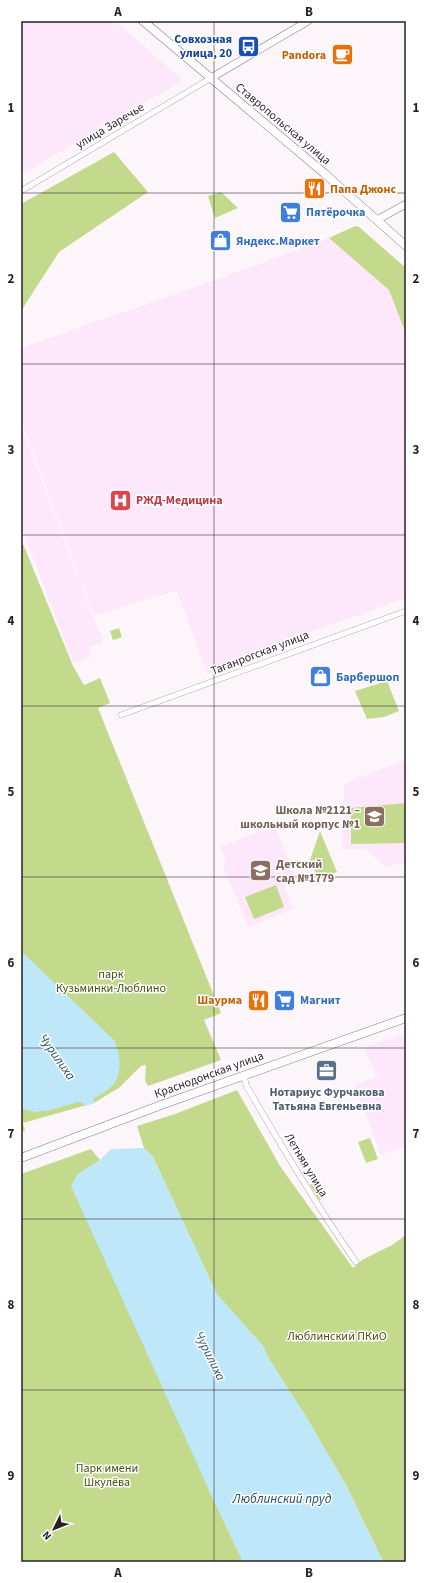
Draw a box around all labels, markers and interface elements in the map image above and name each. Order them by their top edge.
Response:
text: A [113,3,122,21]
text: B [305,3,313,21]
place label: Совхозная улица, 20 [174,31,232,62]
bus stop icon: Совхозная улица, 20 [235,33,261,59]
cafe icon: Pandora [329,42,355,68]
place label: Pandora [282,47,326,64]
street label: Ставропольская улица [232,79,334,169]
text: 1 [8,99,15,117]
street label: улица Заречье [73,99,147,153]
text: 1 [413,99,420,117]
restaurant icon: Папа Джонс [302,176,328,202]
place label: Папа Джонс [330,181,396,198]
supermarket icon: Пятёрочка [277,199,303,225]
place label: Пятёрочка [306,204,365,221]
shop icon: Яндекс.Маркет [207,228,233,254]
place label: Яндекс.Маркет [236,233,320,250]
text: 2 [8,270,15,288]
text: 2 [413,270,420,288]
text: 3 [8,441,15,459]
text: 3 [413,441,420,459]
hospital icon: РЖД-Медицина [108,487,134,513]
place label: РЖД-Медицина [136,492,223,509]
text: 4 [8,612,15,630]
text: 4 [413,612,420,630]
street label: Таганрогская улица [208,626,312,680]
shop icon: Барбершоп [307,664,333,690]
place label: Барбершоп [336,669,400,686]
text: 5 [8,783,15,801]
text: 5 [413,783,420,801]
place label: Школа №2121 – школьный корпус №1 [240,802,360,833]
school or university icon: Школа №2121 – школьный корпус №1 [362,804,388,830]
place label: Детский сад №1779 [276,856,334,887]
school or university icon: Детский сад №1779 [247,858,273,884]
text: 6 [8,954,15,972]
text: 6 [413,954,420,972]
park label: парк Кузьминки-Люблино [56,966,166,997]
restaurant icon: Шаурма [245,987,271,1013]
supermarket icon: Магнит [271,987,297,1013]
place label: Шаурма [197,992,242,1009]
place label: Магнит [300,992,341,1009]
water label: Чурилиха [34,1030,80,1084]
street label: Краснодонская улица [152,1047,266,1103]
office icon: Нотариус Фурчакова Татьяна Евгеньевна [314,1058,340,1084]
place label: Нотариус Фурчакова Татьяна Евгеньевна [269,1084,385,1115]
text: 7 [8,1125,15,1143]
text: 7 [413,1125,420,1143]
street label: Летняя улица [280,1130,332,1200]
text: 8 [8,1296,15,1314]
text: 8 [413,1296,420,1314]
water label: Чурилиха [190,1328,230,1384]
park label: Люблинский ПКиО [287,1328,387,1345]
park label: Парк имени Шкулёва [76,1460,138,1491]
text: 9 [8,1467,15,1485]
text: 9 [413,1467,420,1485]
water label: Люблинский пруд [232,1490,332,1508]
north arrow [34,1509,74,1549]
text: N [39,1528,55,1543]
text: A [113,1564,122,1582]
text: B [305,1564,313,1582]

